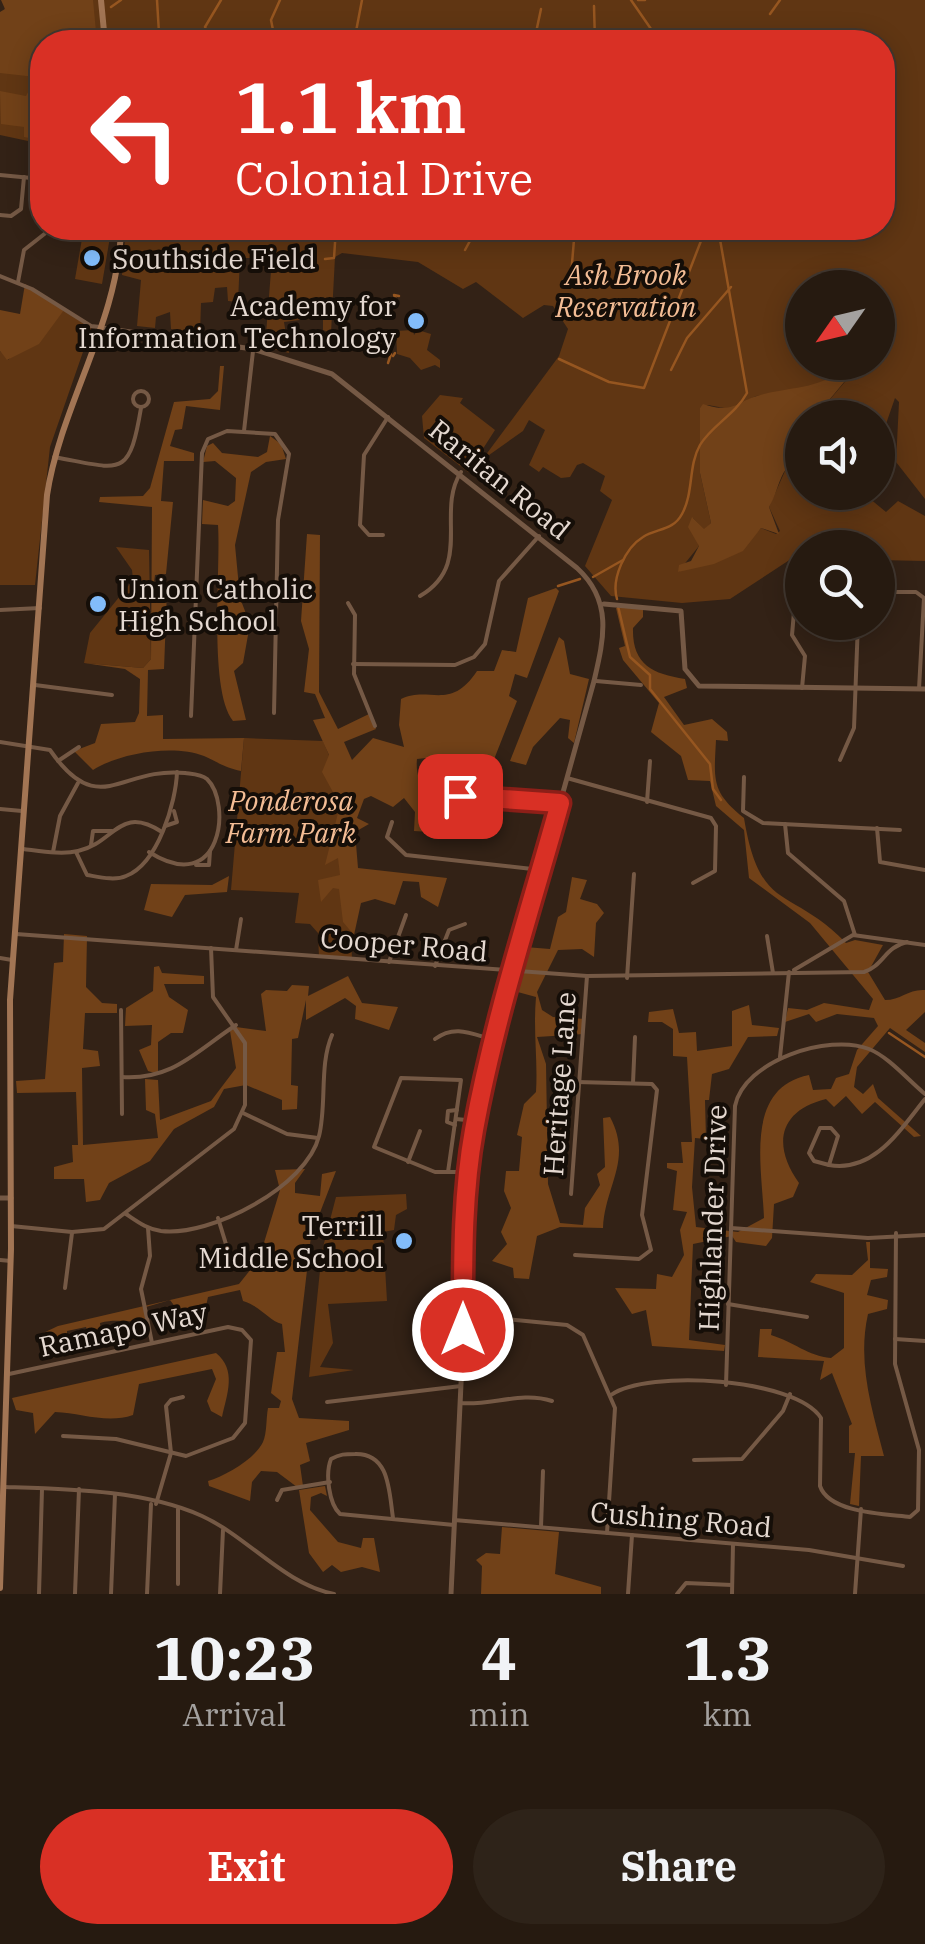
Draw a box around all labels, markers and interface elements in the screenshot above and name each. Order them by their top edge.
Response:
text: 1.1 km [235,61,467,152]
icon: left [70,70,200,200]
text: Colonial Drive [235,149,533,207]
place label: Southside Field [112,240,316,277]
marker: Southside Field [81,247,103,269]
park label: Ash Brook Reservation [555,256,696,325]
north arrow [785,270,895,380]
map controls [785,270,895,640]
place label: Academy for Information Technology [78,287,397,356]
marker: Academy for Information Technology [405,310,427,332]
button: sound [785,400,895,510]
street label: Raritan Road [422,411,578,547]
button: search [785,530,895,640]
place label: Union Catholic High School [118,570,313,639]
marker: Union Catholic High School [87,593,109,615]
pin [418,754,503,839]
icon: arrive [433,769,488,824]
park label: Ponderosa Farm Park [225,782,356,851]
street label: Cooper Road [319,918,489,970]
street label: Heritage Lane [534,991,584,1177]
street label: Highlander Drive [690,1104,734,1332]
place label: Terrill Middle School [198,1207,384,1276]
marker: Terrill Middle School [393,1230,415,1252]
position arrow [411,1278,515,1382]
street label: Ramapo Way [35,1293,211,1365]
street label: Cushing Road [589,1493,773,1545]
text: 10:23 [153,1618,315,1697]
text: 4 [481,1618,517,1697]
text: 1.3 [683,1618,772,1697]
text: Arrival [182,1693,286,1735]
text: min [469,1693,530,1735]
text: km [703,1693,752,1735]
button: Exit [40,1809,453,1924]
button: Share [473,1809,885,1924]

